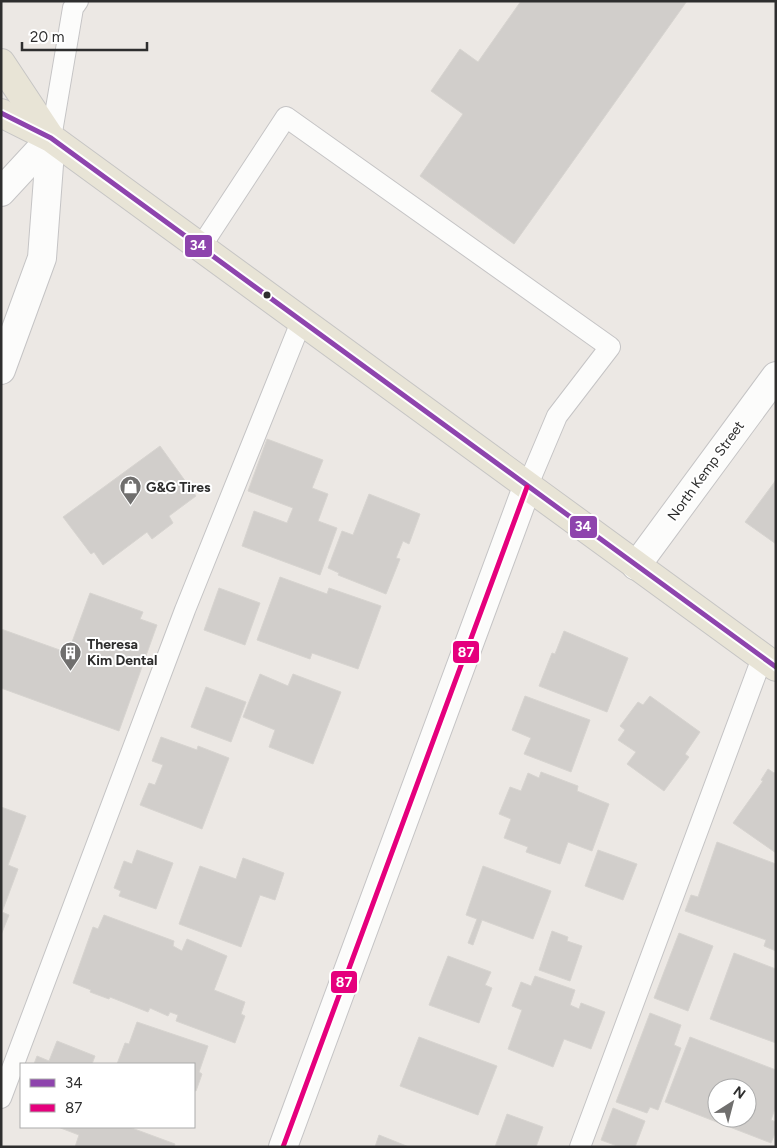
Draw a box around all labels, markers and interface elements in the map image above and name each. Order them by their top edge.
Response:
scale bar [22,20,148,52]
text: 20 m [30,28,64,46]
line badge: 34 [184,234,213,258]
text: 34 [190,237,206,254]
unlabelled marker [262,290,272,300]
street label: North Kemp Street [664,418,748,524]
shop icon: G&G Tires [118,475,142,506]
place label: G&G Tires [146,479,211,496]
line badge: 34 [569,515,598,539]
text: 34 [575,518,591,535]
place label: Theresa Kim Dental [87,636,157,669]
building icon: Theresa Kim Dental [59,640,83,671]
line badge: 87 [452,640,480,664]
text: 87 [458,644,474,661]
line badge: 87 [330,970,358,994]
text: 87 [336,974,352,991]
legend [20,1063,195,1128]
text: 34 [65,1074,82,1092]
north arrow [707,1078,757,1128]
text: N [730,1083,749,1103]
text: 87 [65,1099,82,1117]

